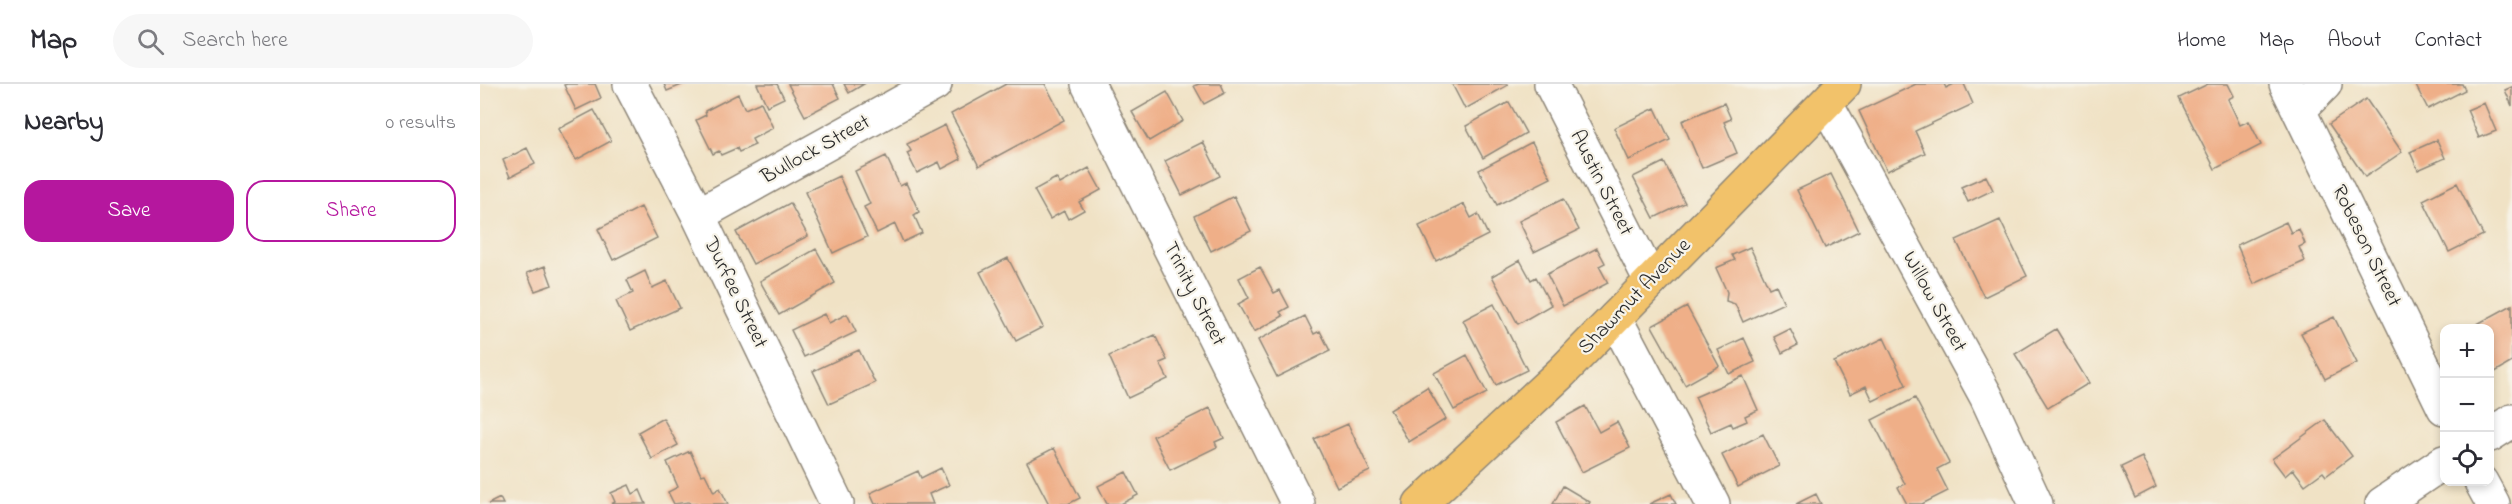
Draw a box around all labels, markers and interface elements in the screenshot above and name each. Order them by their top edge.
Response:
search box [113,14,533,68]
text: Map [30,21,77,62]
icon: search [134,25,167,58]
text: Search here [182,25,288,57]
text: Home [2177,26,2226,56]
text: Map [2259,26,2294,56]
text: About [2327,26,2381,56]
text: Contact [2414,26,2482,56]
text: Nearby [24,104,103,142]
street label: Bullock Street [755,108,876,193]
text: 0 results [385,109,456,138]
street label: Austin Street [1562,125,1640,241]
button: Save [24,180,234,242]
button: Share [246,180,456,242]
street label: Robeson Street [2323,180,2409,312]
street label: Durfee Street [695,231,775,354]
street label: Shawmut Avenue [1571,232,1699,362]
street label: Trinity Street [1153,237,1233,352]
street label: Willow Street [1894,246,1974,358]
map controls [2440,324,2494,486]
button: + [2440,324,2494,378]
button: − [2440,378,2494,432]
button: locate [2440,432,2494,486]

